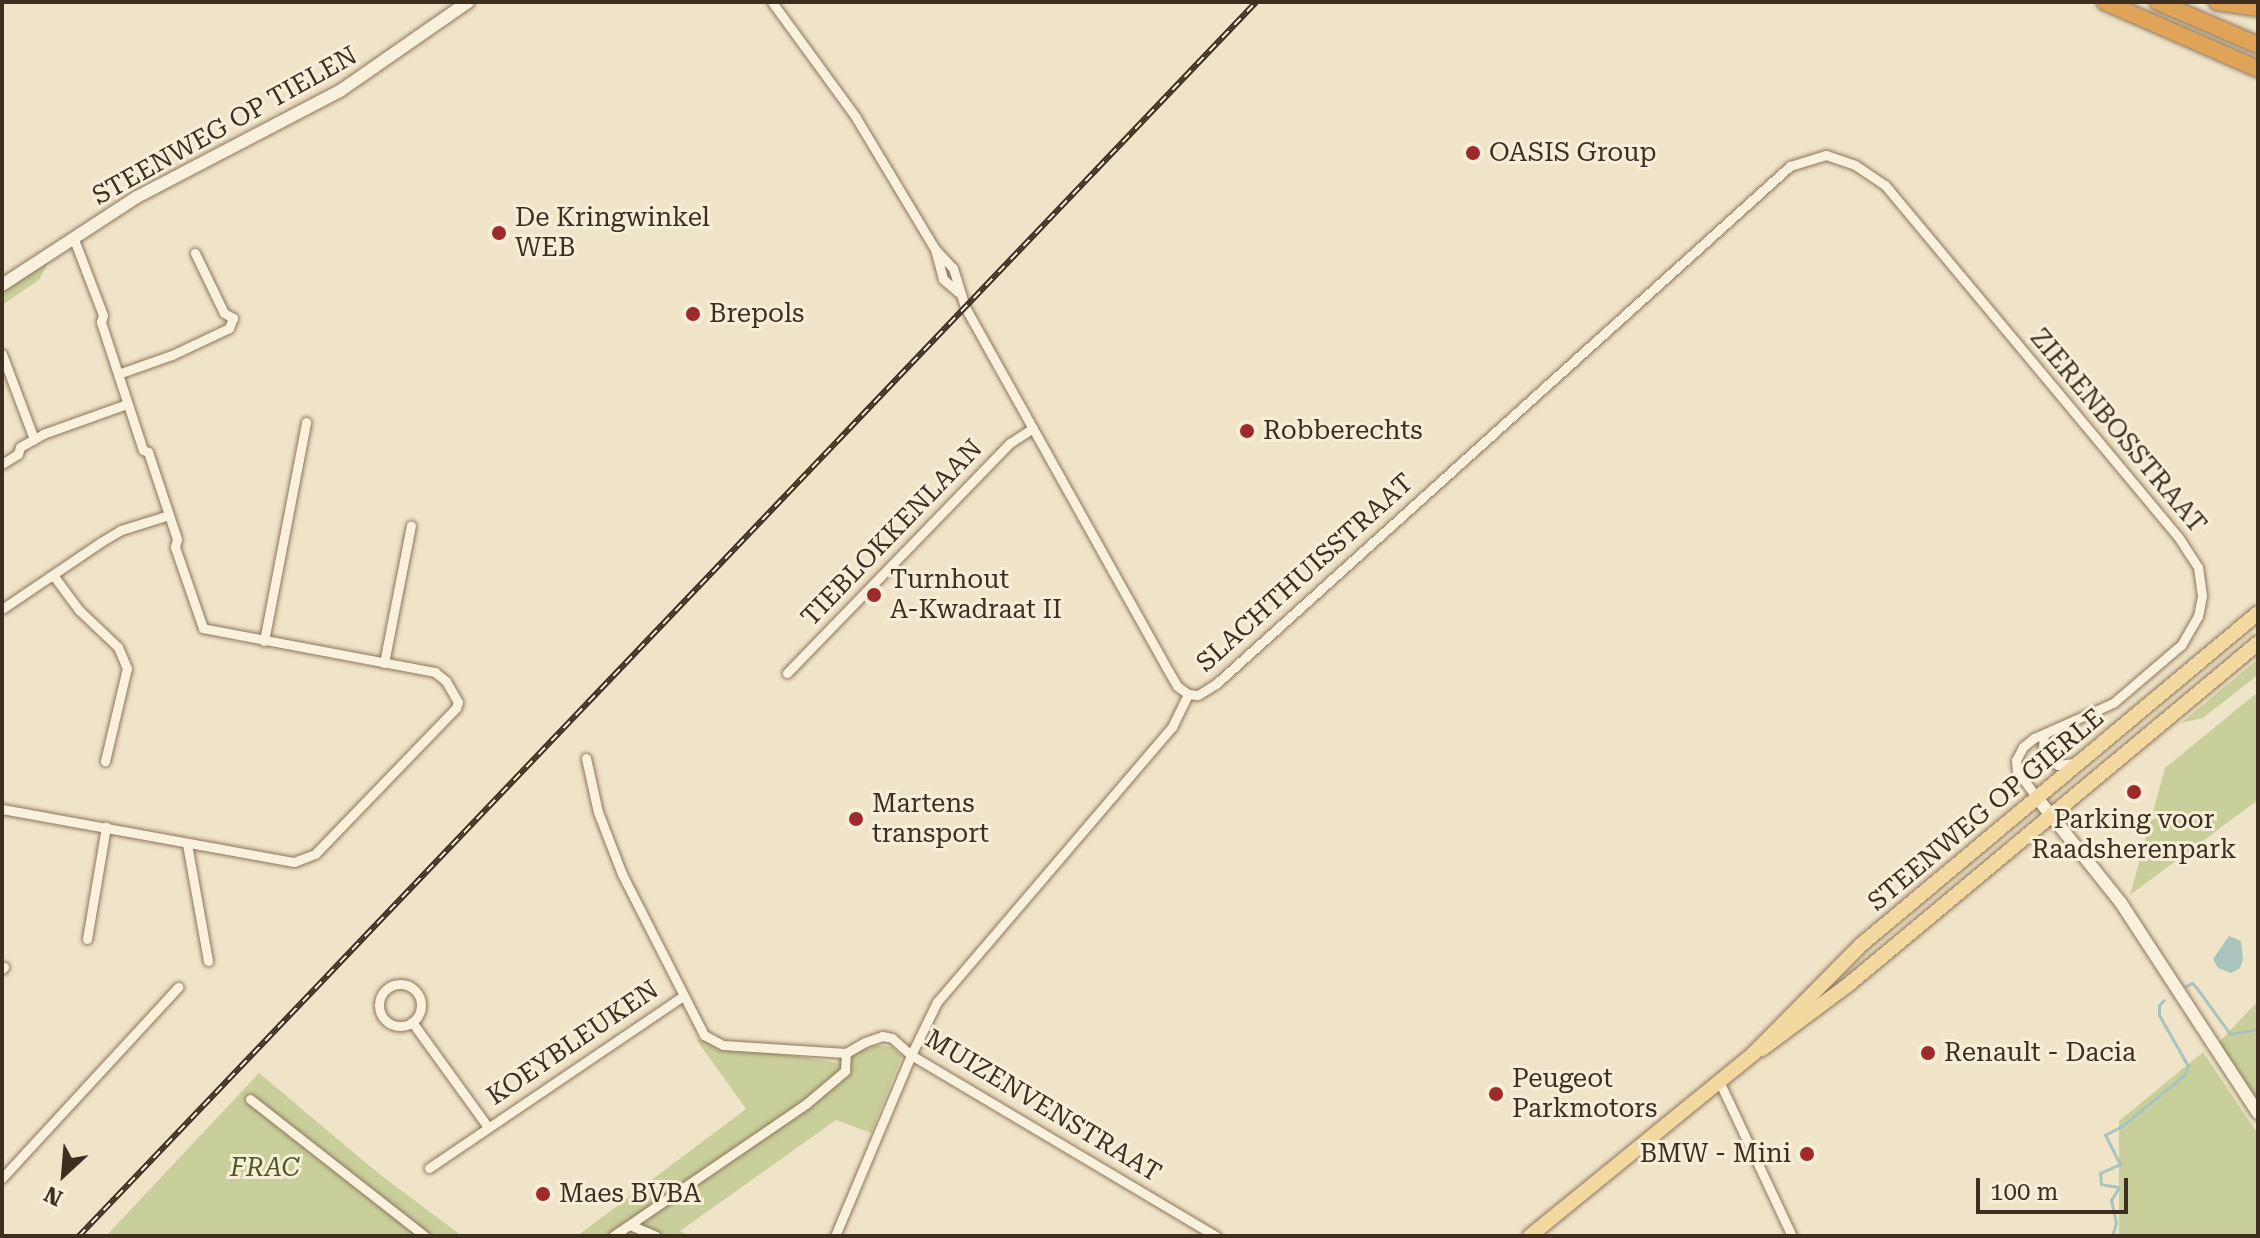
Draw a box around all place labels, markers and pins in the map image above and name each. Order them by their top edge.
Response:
place label: OASIS Group [1489,137,1657,169]
marker: OASIS Group [1464,144,1482,162]
place label: De Kringwinkel WEB [515,202,710,264]
marker: De Kringwinkel WEB [490,224,508,242]
place label: Brepols [709,298,804,330]
marker: Brepols [684,305,702,323]
place label: Robberechts [1263,415,1423,447]
marker: Robberechts [1238,422,1256,440]
place label: Turnhout A-Kwadraat II [890,564,1062,626]
marker: Turnhout A-Kwadraat II [865,586,883,604]
marker: Parking voor Raadsherenpark [2125,783,2143,801]
place label: Martens transport [872,788,989,850]
place label: Parking voor Raadsherenpark [2031,804,2237,866]
marker: Martens transport [847,810,865,828]
place label: Renault - Dacia [1944,1037,2136,1069]
marker: Renault - Dacia [1919,1044,1937,1062]
place label: Peugeot Parkmotors [1512,1063,1657,1124]
marker: Peugeot Parkmotors [1487,1085,1505,1103]
place label: BMW - Mini [1640,1138,1791,1170]
marker: BMW - Mini [1798,1145,1816,1163]
place label: Maes BVBA [559,1178,701,1210]
marker: Maes BVBA [534,1185,552,1203]

